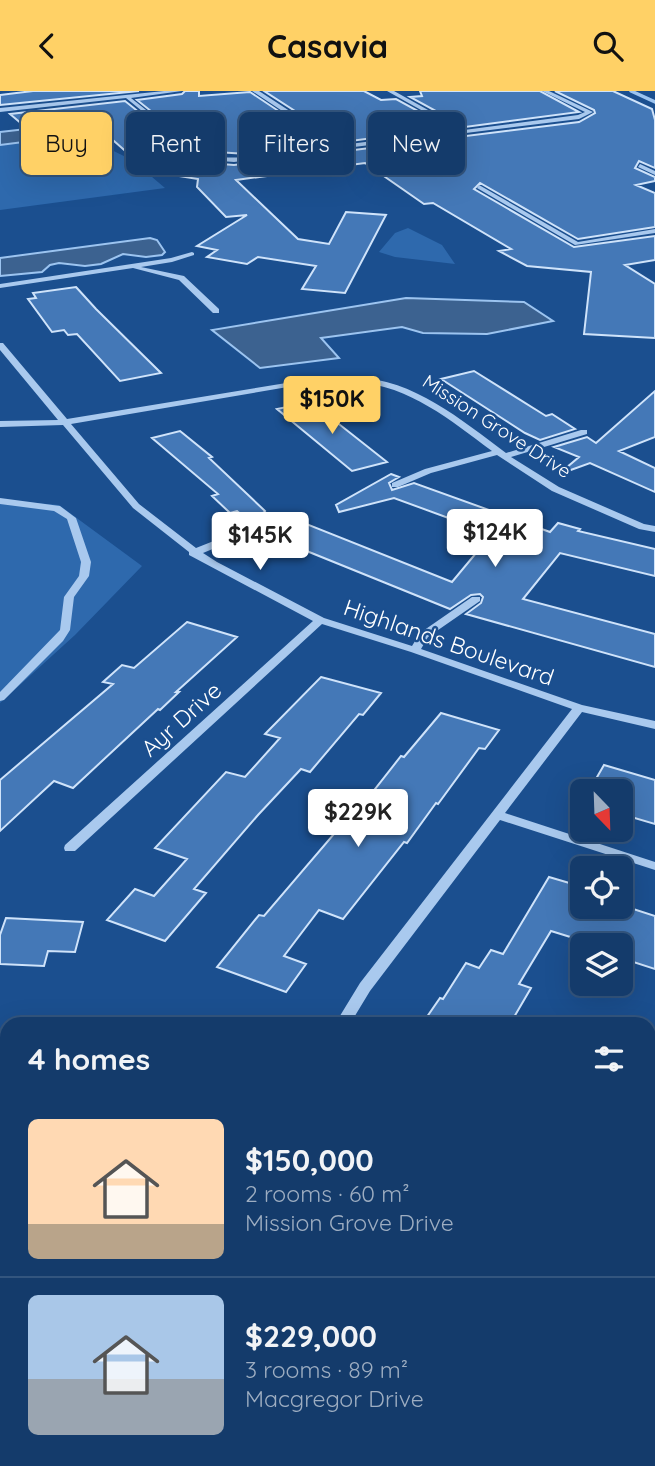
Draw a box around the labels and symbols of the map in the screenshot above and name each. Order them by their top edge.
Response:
street label: Mission Grove Drive [418,369,576,483]
pin: $150K [283,377,381,436]
pin: $124K [446,510,544,569]
pin: $145K [211,512,309,572]
street label: Highlands Boulevard [340,592,558,692]
street label: Ayr Drive [135,675,227,763]
north arrow [570,779,634,842]
pin: $229K [309,789,407,849]

